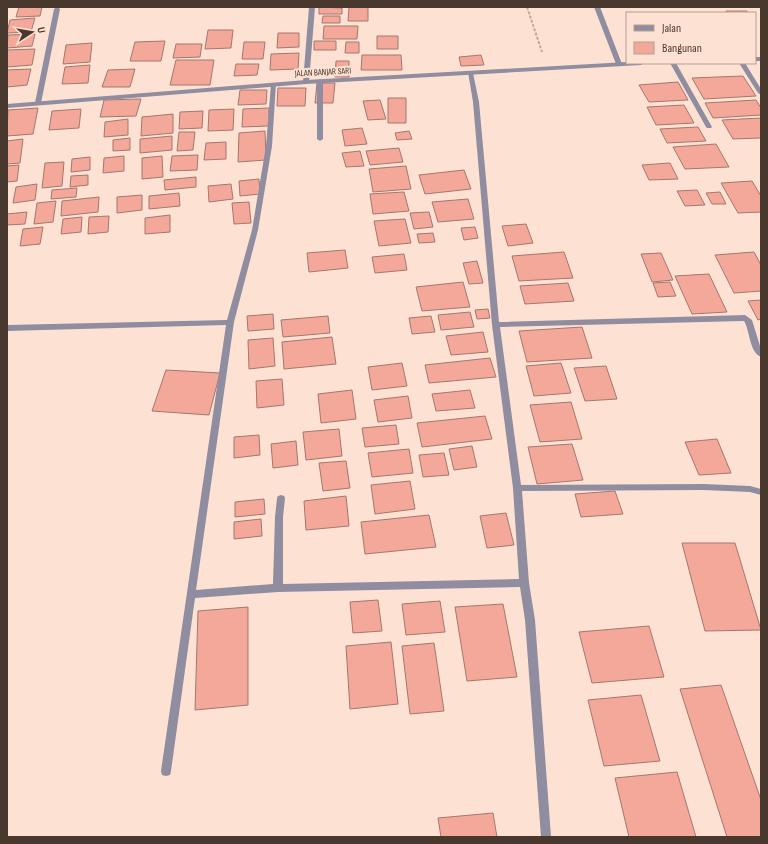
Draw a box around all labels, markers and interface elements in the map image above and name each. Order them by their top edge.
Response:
north arrow [12,12,52,52]
legend [626,12,756,64]
text: Jalan [661,21,681,36]
text: U [34,26,48,34]
text: Bangunan [662,41,702,56]
street label: JALAN BANJAR SARI [294,66,352,80]

